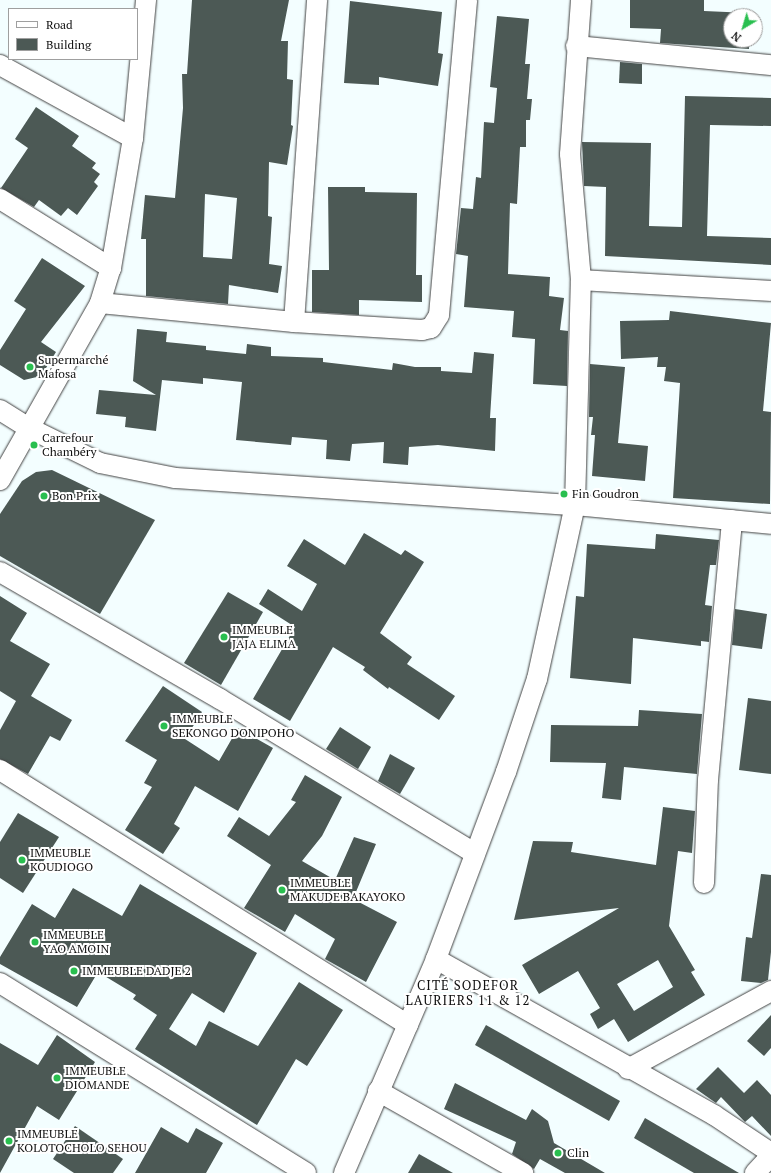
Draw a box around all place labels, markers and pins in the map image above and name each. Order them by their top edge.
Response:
place label: Supermarché Mafosa [38,353,108,381]
marker: Supermarché Mafosa [25,362,35,372]
place label: Carrefour Chambéry [42,431,97,459]
marker: Carrefour Chambéry [29,440,39,450]
place label: Fin Goudron [572,487,639,501]
place label: Bon Prix [52,489,98,503]
marker: Fin Goudron [559,489,569,499]
marker: Bon Prix [39,491,49,501]
place label: IMMEUBLE JAJA ELIMA [232,623,296,651]
marker: IMMEUBLE JAJA ELIMA [219,632,229,642]
place label: IMMEUBLE SEKONGO DONIPOHO [172,712,294,740]
marker: IMMEUBLE SEKONGO DONIPOHO [159,721,169,731]
place label: IMMEUBLE KOUDIOGO [30,846,93,874]
marker: IMMEUBLE KOUDIOGO [17,855,27,865]
place label: IMMEUBLE MAKUDE BAKAYOKO [290,876,405,904]
marker: IMMEUBLE MAKUDE BAKAYOKO [277,885,287,895]
place label: IMMEUBLE YAO AMOIN [43,928,109,956]
marker: IMMEUBLE YAO AMOIN [30,937,40,947]
place label: IMMEUBLE DADJE 2 [82,964,191,978]
marker: IMMEUBLE DADJE 2 [69,966,79,976]
place label: IMMEUBLE DIOMANDE [65,1064,129,1092]
marker: IMMEUBLE DIOMANDE [52,1073,62,1083]
place label: IMMEUBLE KOLOTOCHOLO SEHOU [17,1127,147,1155]
marker: IMMEUBLE KOLOTOCHOLO SEHOU [4,1136,14,1146]
place label: Clin [567,1146,589,1160]
marker: Clin [552,1147,564,1159]

